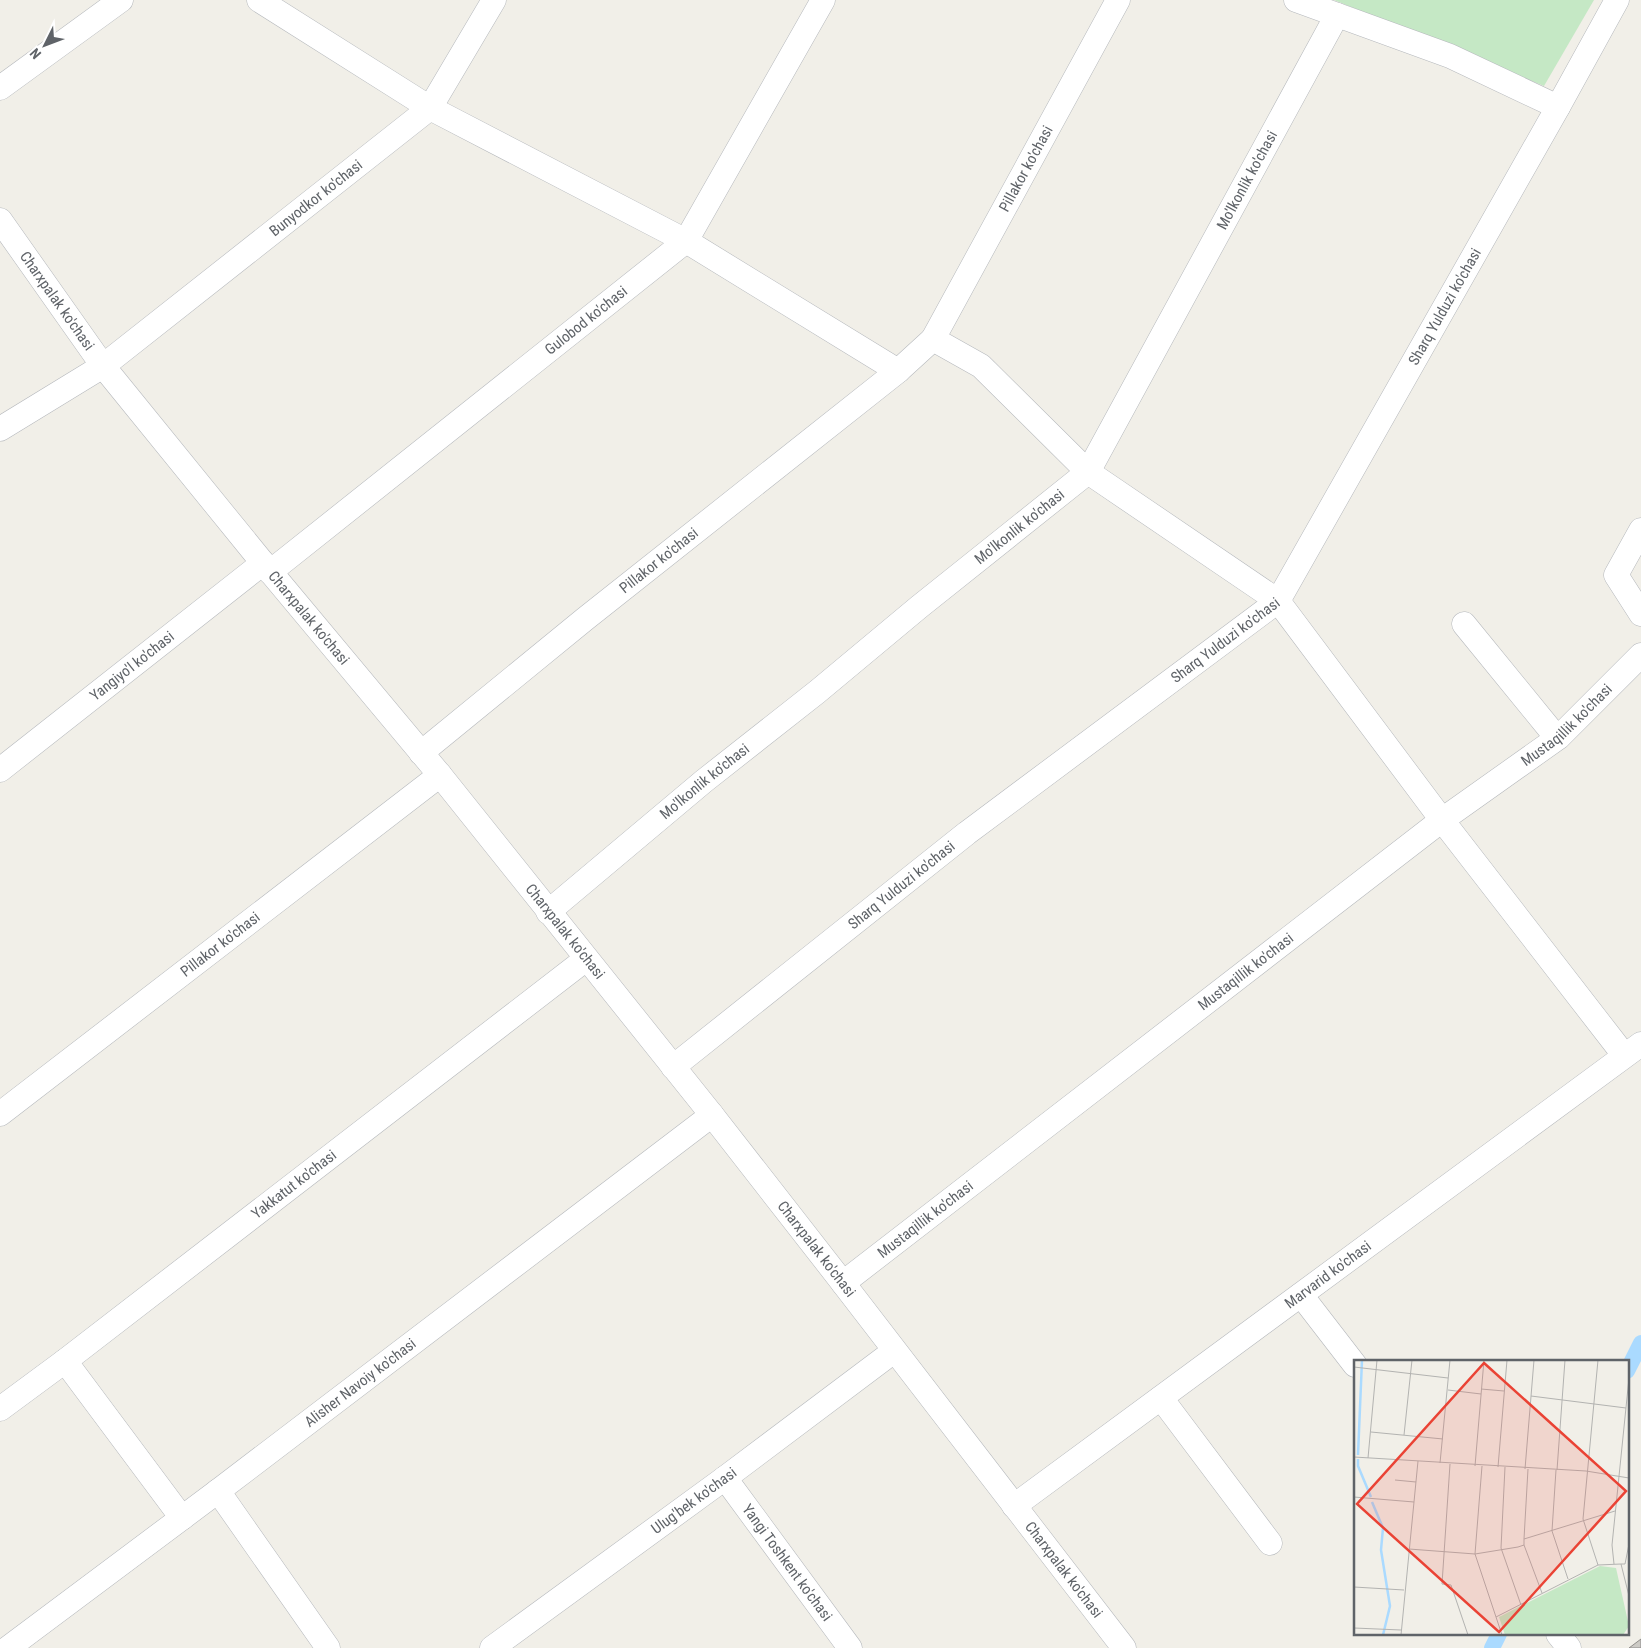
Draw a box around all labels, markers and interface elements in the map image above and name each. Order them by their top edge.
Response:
north arrow [20,20,70,70]
text: N [27,45,44,62]
street label: Pillakor ko'chasi [995,123,1057,215]
street label: Mo'lkonlik ko'chasi [1213,128,1281,233]
street label: Bunyodkor ko'chasi [266,156,366,240]
street label: Sharq Yulduzi ko'chasi [1405,245,1485,368]
street label: Charxpalak ko'chasi [16,248,98,354]
street label: Gulobod ko'chasi [541,282,631,359]
street label: Mo'lkonlik ko'chasi [971,485,1068,568]
street label: Pillakor ko'chasi [616,524,702,597]
street label: Charxpalak ko'chasi [265,567,353,668]
street label: Sharq Yulduzi ko'chasi [1167,594,1283,687]
street label: Yangiyo'l ko'chasi [86,627,178,705]
street label: Mustaqillik ko'chasi [1518,680,1616,770]
street label: Mo'lkonlik ko'chasi [656,740,753,823]
street label: Sharq Yulduzi ko'chasi [844,837,958,933]
street label: Charxpalak ko'chasi [522,880,609,983]
street label: Pillakor ko'chasi [177,908,263,981]
street label: Mustaqillik ko'chasi [1194,929,1297,1014]
street label: Yakkatut ko'chasi [248,1146,340,1223]
street label: Mustaqillik ko'chasi [874,1177,977,1262]
street label: Charxpalak ko'chasi [774,1197,859,1301]
street label: Marvarid ko'chasi [1281,1237,1375,1312]
street label: Alisher Navoiy ko'chasi [301,1335,420,1431]
inset map [1354,1360,1628,1636]
street label: Ulug'bek ko'chasi [648,1464,740,1538]
street label: Yangi Toshkent ko'chasi [738,1501,836,1625]
street label: Charxpalak ko'chasi [1021,1518,1107,1622]

